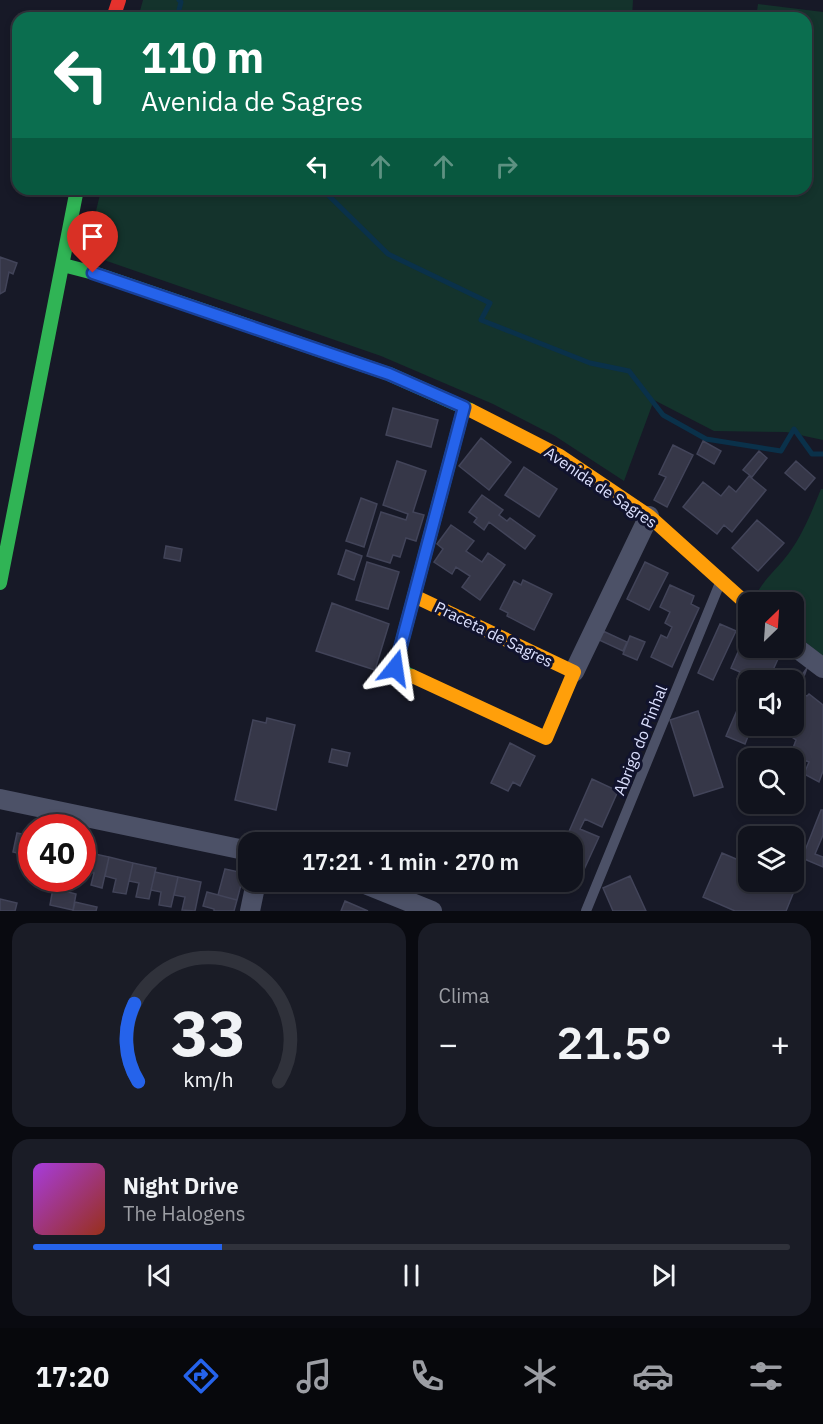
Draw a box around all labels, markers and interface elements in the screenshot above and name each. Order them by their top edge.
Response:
text: 110 m [141,30,264,85]
icon: left [42,36,120,114]
text: Avenida de Sagres [141,83,363,118]
icon: left [301,150,334,183]
icon: ahead [364,150,397,183]
icon: ahead [427,150,460,183]
icon: right [490,150,523,183]
pin [67,211,118,273]
icon: arrive [76,220,109,253]
street label: Avenida de Sagres [541,442,661,532]
north arrow [738,592,804,658]
map controls [738,592,804,892]
street label: Praceta de Sagres [432,597,556,671]
position arrow [363,636,427,700]
button: sound [738,670,804,736]
street label: Abrigo do Pinhal [609,682,671,798]
button: search [738,748,804,814]
speed limit sign: 40 [18,814,96,892]
button: layers [738,826,804,892]
text: 17:21 · 1 min · 270 m [302,847,519,876]
text: Clima [439,982,490,1009]
text: 33 [171,992,246,1073]
text: 21.5° [556,1013,672,1071]
text: − [439,1022,458,1065]
text: + [770,1022,790,1065]
text: km/h [184,1065,234,1093]
text: Night Drive [123,1171,239,1200]
text: The Halogens [123,1200,245,1227]
icon: previous [143,1259,176,1292]
icon: pause [395,1259,428,1292]
icon: next [647,1259,680,1292]
icon: directions [180,1355,222,1397]
icon: music [293,1355,335,1397]
icon: phone [406,1355,448,1397]
icon: climate [519,1355,561,1397]
icon: car [632,1355,674,1397]
icon: filters [745,1355,787,1397]
text: 17:20 [36,1359,109,1394]

